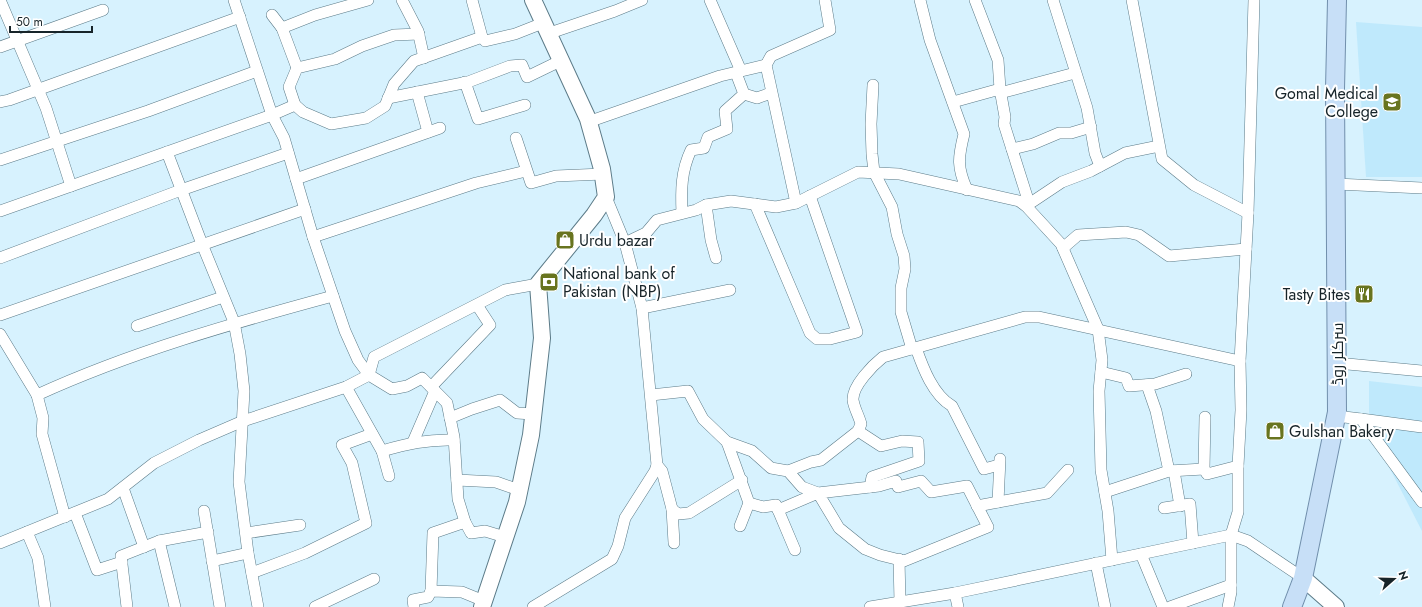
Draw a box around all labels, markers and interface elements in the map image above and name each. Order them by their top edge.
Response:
scale bar [10,8,92,34]
text: 50 m [16,13,43,31]
place label: Gomal Medical College [1275,82,1378,123]
school or university icon: Gomal Medical College [1381,91,1403,113]
shop icon: Urdu bazar [554,229,576,251]
place label: Urdu bazar [579,229,655,252]
place label: National bank of Pakistan (NBP) [563,262,675,303]
bank icon: National bank of Pakistan (NBP) [538,271,560,293]
place label: Tasty Bites [1283,283,1350,306]
restaurant icon: Tasty Bites [1353,283,1375,305]
street label: سرکلر روڈ [1326,323,1349,385]
shop icon: Gulshan Bakery [1264,420,1286,442]
place label: Gulshan Bakery [1289,420,1395,443]
north arrow [1374,559,1414,599]
text: N [1394,569,1412,582]

